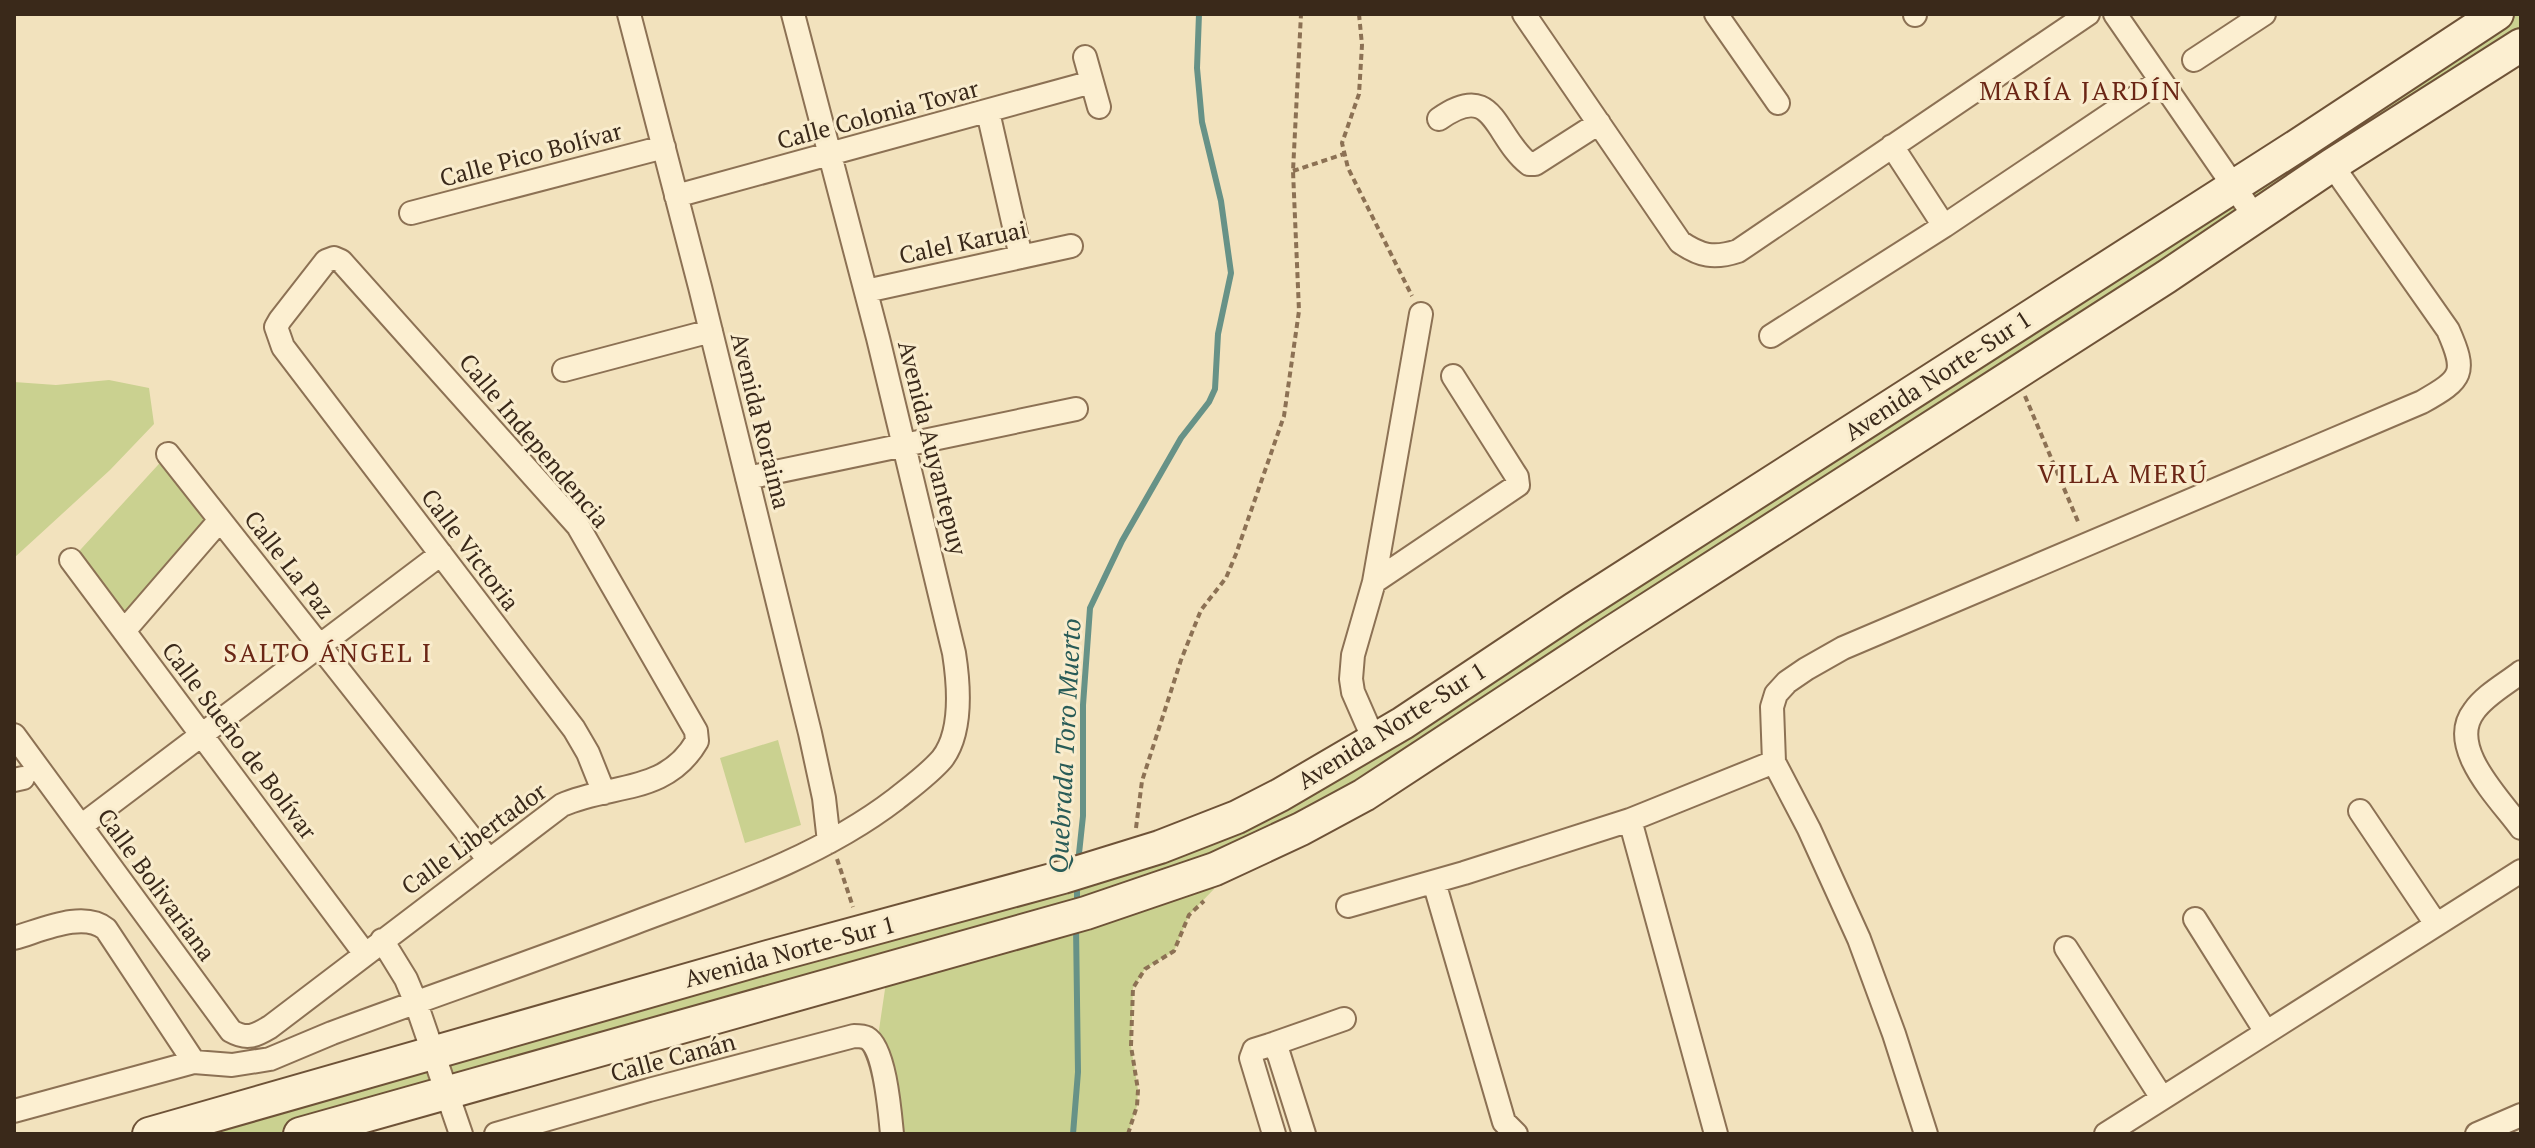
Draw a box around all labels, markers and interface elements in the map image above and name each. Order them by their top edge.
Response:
street label: Calle Colonia Tovar [773,71,983,156]
district label: MARÍA JARDÍN [1979,73,2183,107]
street label: Calle Pico Bolívar [436,114,626,194]
street label: Calel Karuai [896,213,1030,271]
street label: Avenida Norte-Sur 1 [1838,303,2037,448]
street label: Avenida Roraima [724,329,798,512]
street label: Avenida Auyantepuy [891,337,975,559]
street label: Calle Independencia [452,347,617,534]
district label: VILLA MERÚ [2038,456,2208,490]
street label: Calle Victoria [414,482,527,617]
street label: Calle La Paz [237,504,342,625]
water label: Quebrada Toro Muerto [1040,617,1088,874]
street label: Calle Sueño de Bolívar [155,635,325,846]
district label: SALTO ÁNGEL I [223,635,433,669]
street label: Avenida Norte-Sur 1 [1291,654,1492,796]
street label: Calle Libertador [395,774,553,902]
street label: Calle Bolivariana [90,802,223,967]
street label: Avenida Norte-Sur 1 [681,908,899,995]
street label: Calle Canán [607,1025,739,1089]

